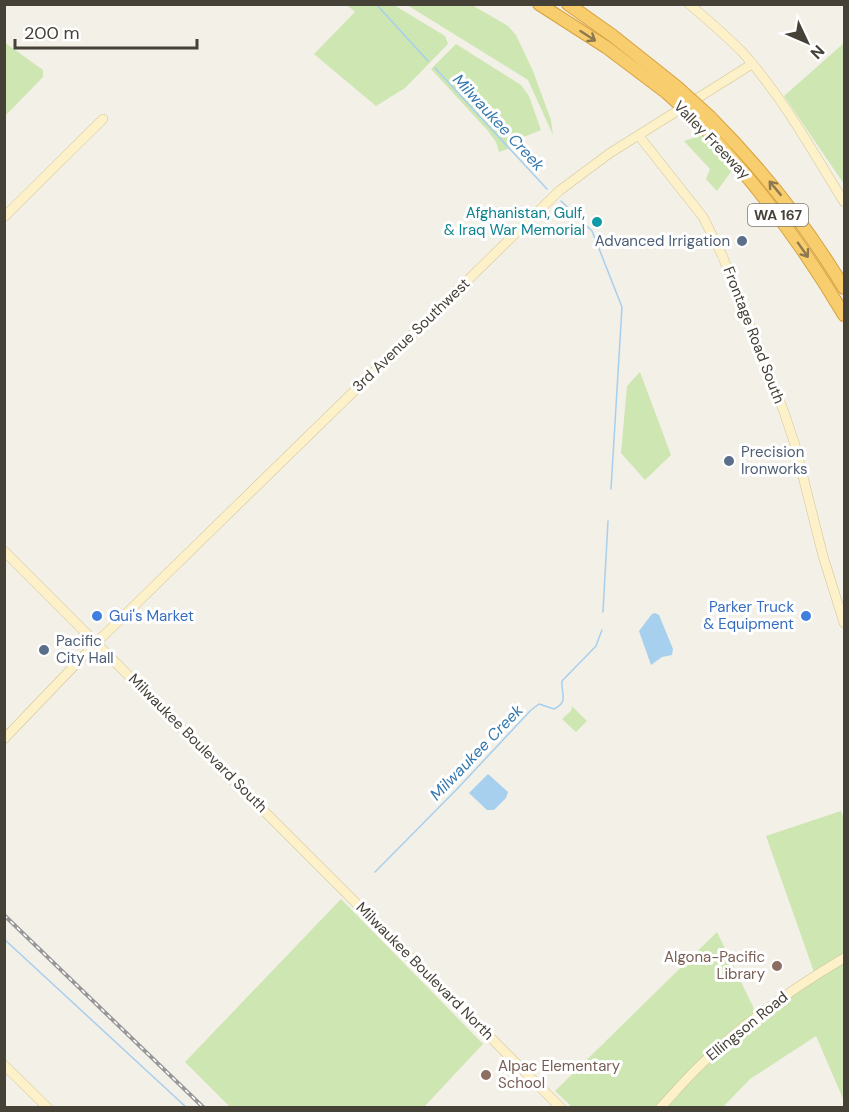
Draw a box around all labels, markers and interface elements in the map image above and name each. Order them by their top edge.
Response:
scale bar [15,12,196,50]
north arrow [777,12,837,72]
text: 200 m [24,21,80,45]
one-way arrow [580,30,596,42]
text: N [806,41,829,64]
water label: Milwaukee Creek [448,69,550,176]
street label: Valley Freeway [669,96,755,184]
one-way arrow [769,181,782,197]
place label: Afghanistan, Gulf, & Iraq War Memorial [444,203,585,240]
road number: WA 167 [748,204,808,226]
marker: Afghanistan, Gulf, & Iraq War Memorial [590,215,604,229]
place label: Advanced Irrigation [595,231,730,251]
marker: Advanced Irrigation [735,234,749,248]
one-way arrow [797,241,809,257]
street label: Frontage Road South [719,264,789,406]
street label: 3rd Avenue Southwest [348,274,474,396]
place label: Precision Ironworks [741,442,808,479]
marker: Precision Ironworks [722,454,736,468]
place label: Parker Truck & Equipment [703,597,794,634]
place label: Gui's Market [109,606,194,626]
marker: Gui's Market [90,609,104,623]
marker: Parker Truck & Equipment [799,609,813,623]
place label: Pacific City Hall [56,631,114,668]
marker: Pacific City Hall [37,643,51,657]
street label: Milwaukee Boulevard South [124,669,272,817]
water label: Milwaukee Creek [425,699,528,805]
street label: Milwaukee Boulevard North [352,898,498,1044]
place label: Algona-Pacific Library [664,947,766,984]
marker: Algona-Pacific Library [770,959,784,973]
street label: Ellingson Road [702,987,792,1065]
place label: Alpac Elementary School [498,1056,621,1093]
marker: Alpac Elementary School [479,1068,493,1082]

